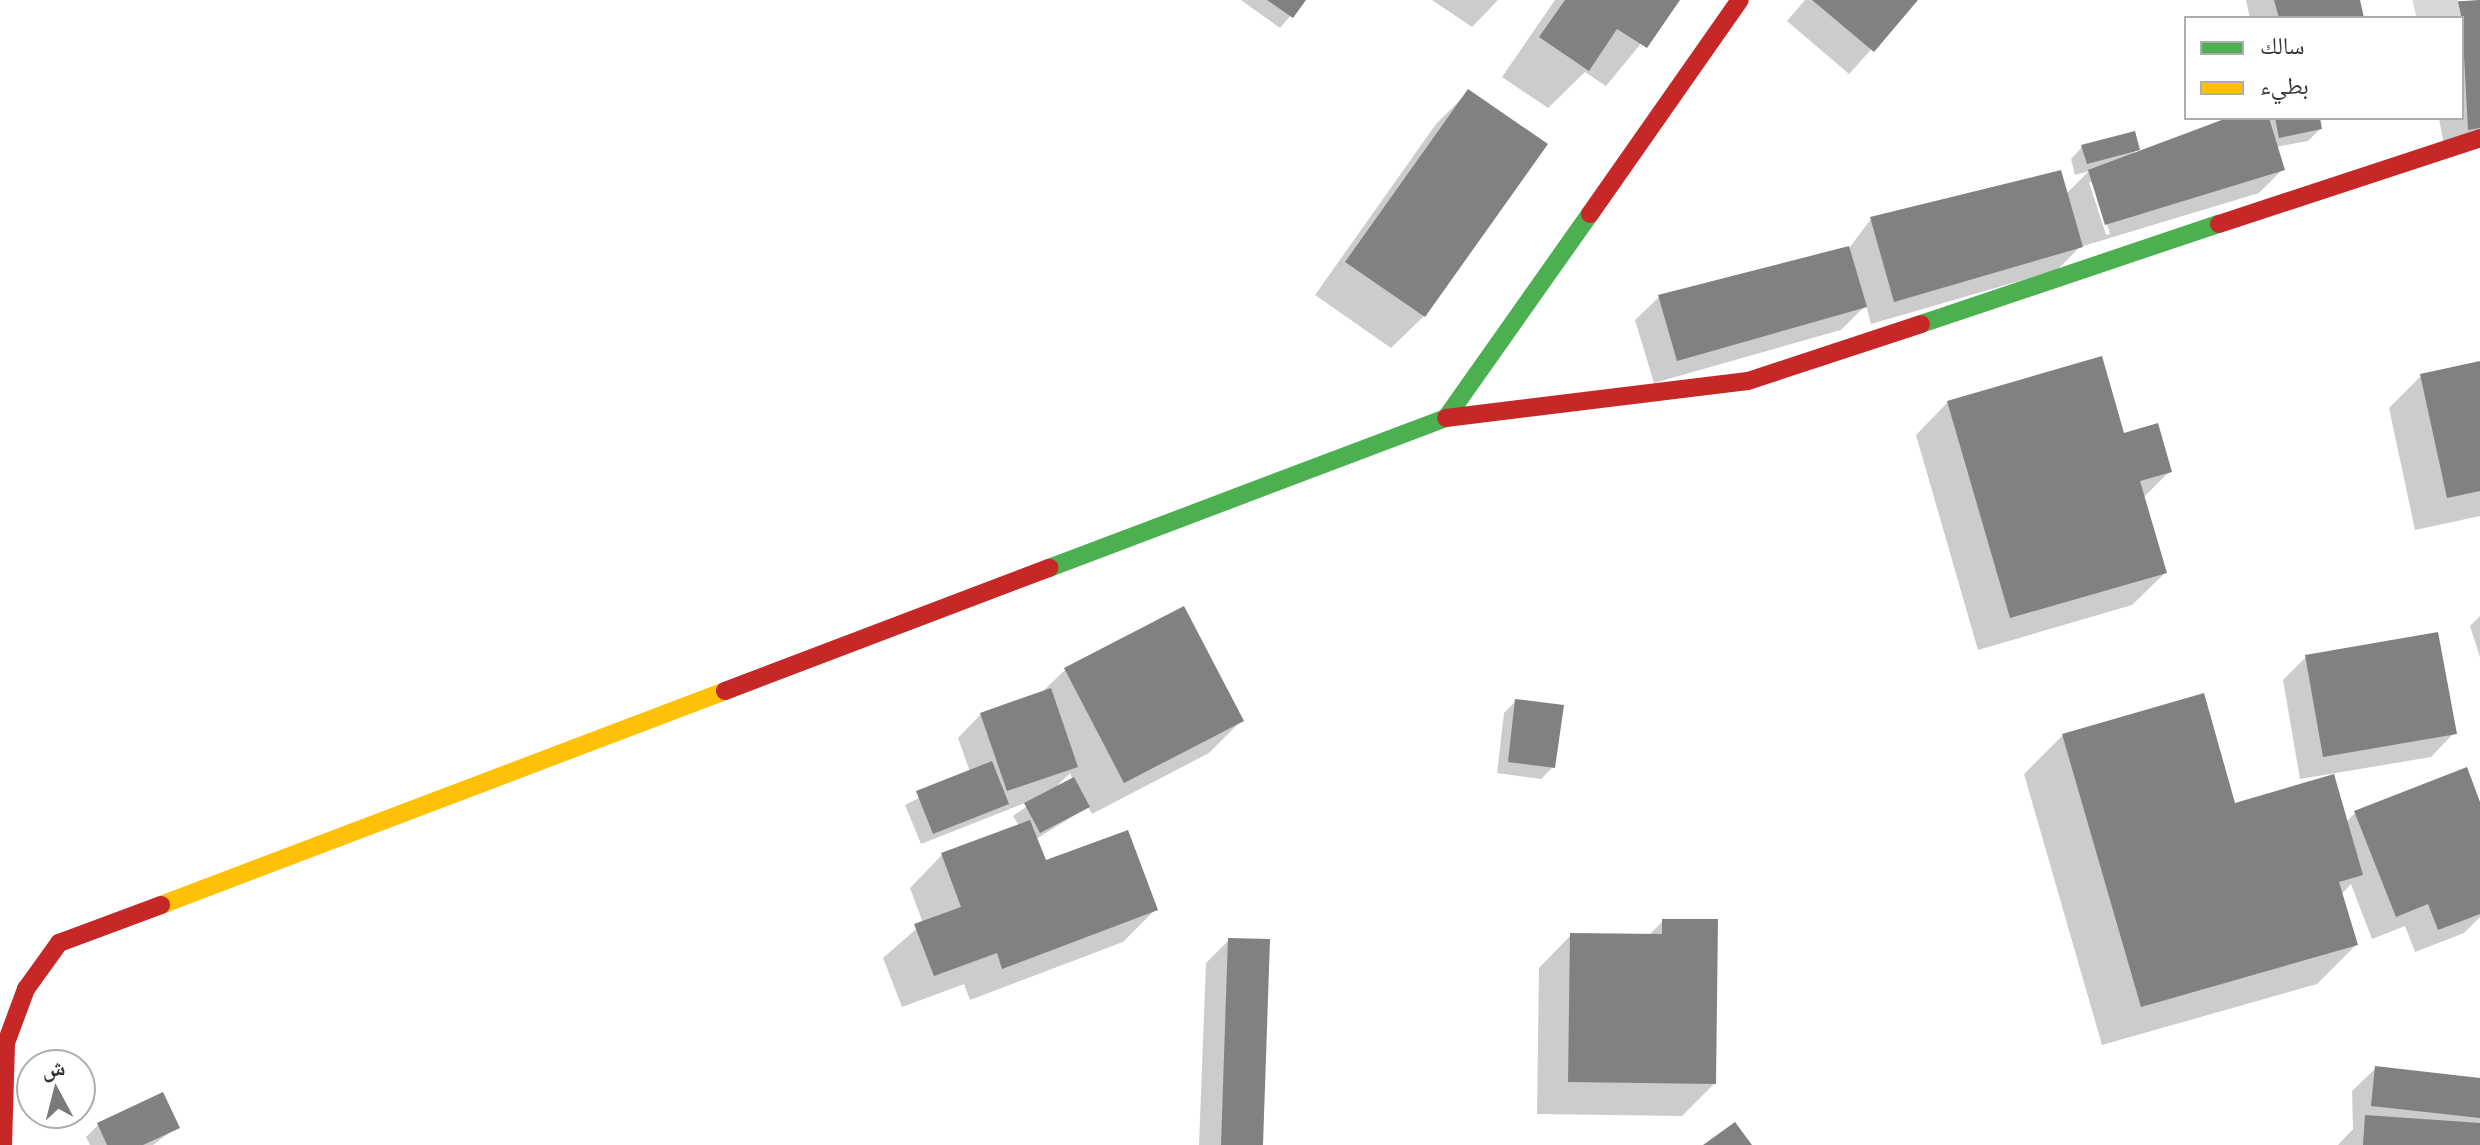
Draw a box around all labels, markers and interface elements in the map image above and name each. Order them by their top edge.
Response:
legend [2184,16,2464,120]
text: سالك [2260,30,2305,59]
text: بطيء [2260,70,2309,99]
north arrow [16,1049,96,1129]
text: ش [40,1053,66,1081]

